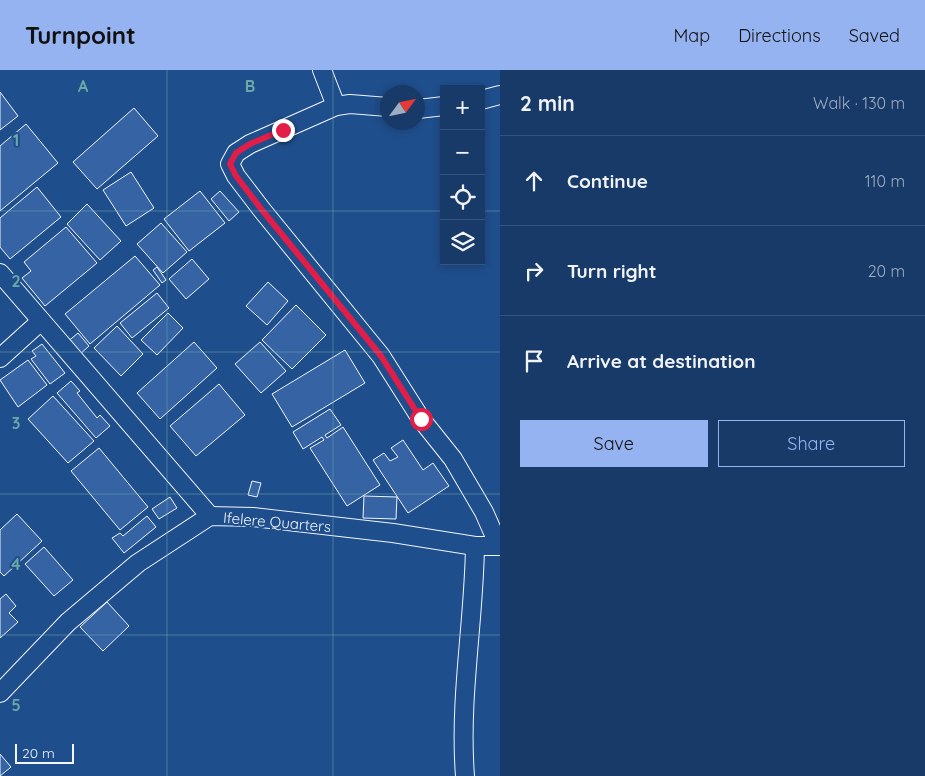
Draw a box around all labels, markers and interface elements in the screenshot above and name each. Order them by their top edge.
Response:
text: Turnpoint [25,20,136,50]
text: Map [673,24,710,47]
text: Directions [738,24,821,47]
text: Saved [849,24,900,47]
text: A [78,76,89,96]
text: B [245,76,255,96]
north arrow [380,85,425,130]
map controls [440,85,485,265]
button: + [440,85,485,130]
text: 2 min [520,90,575,116]
text: Walk · 130 m [813,93,905,113]
route end [272,119,295,142]
text: 1 [13,130,19,150]
button: − [440,130,485,175]
icon: ahead [520,167,548,195]
text: Continue [567,169,648,193]
text: 110 m [865,171,905,191]
button: locate [440,175,485,220]
button: layers [440,220,485,265]
icon: right [520,257,548,285]
text: Turn right [567,259,656,283]
text: 20 m [868,261,905,281]
text: 2 [11,271,21,291]
icon: arrive [520,347,548,375]
text: Arrive at destination [567,349,756,373]
route start [410,408,433,431]
text: 3 [12,413,20,433]
button: Save [520,420,708,467]
button: Share [718,420,905,467]
street label: Ifelere Quarters [222,508,332,536]
text: 4 [11,554,21,574]
text: 5 [11,695,21,715]
scale bar [15,741,74,764]
text: 20 m [22,744,55,762]

